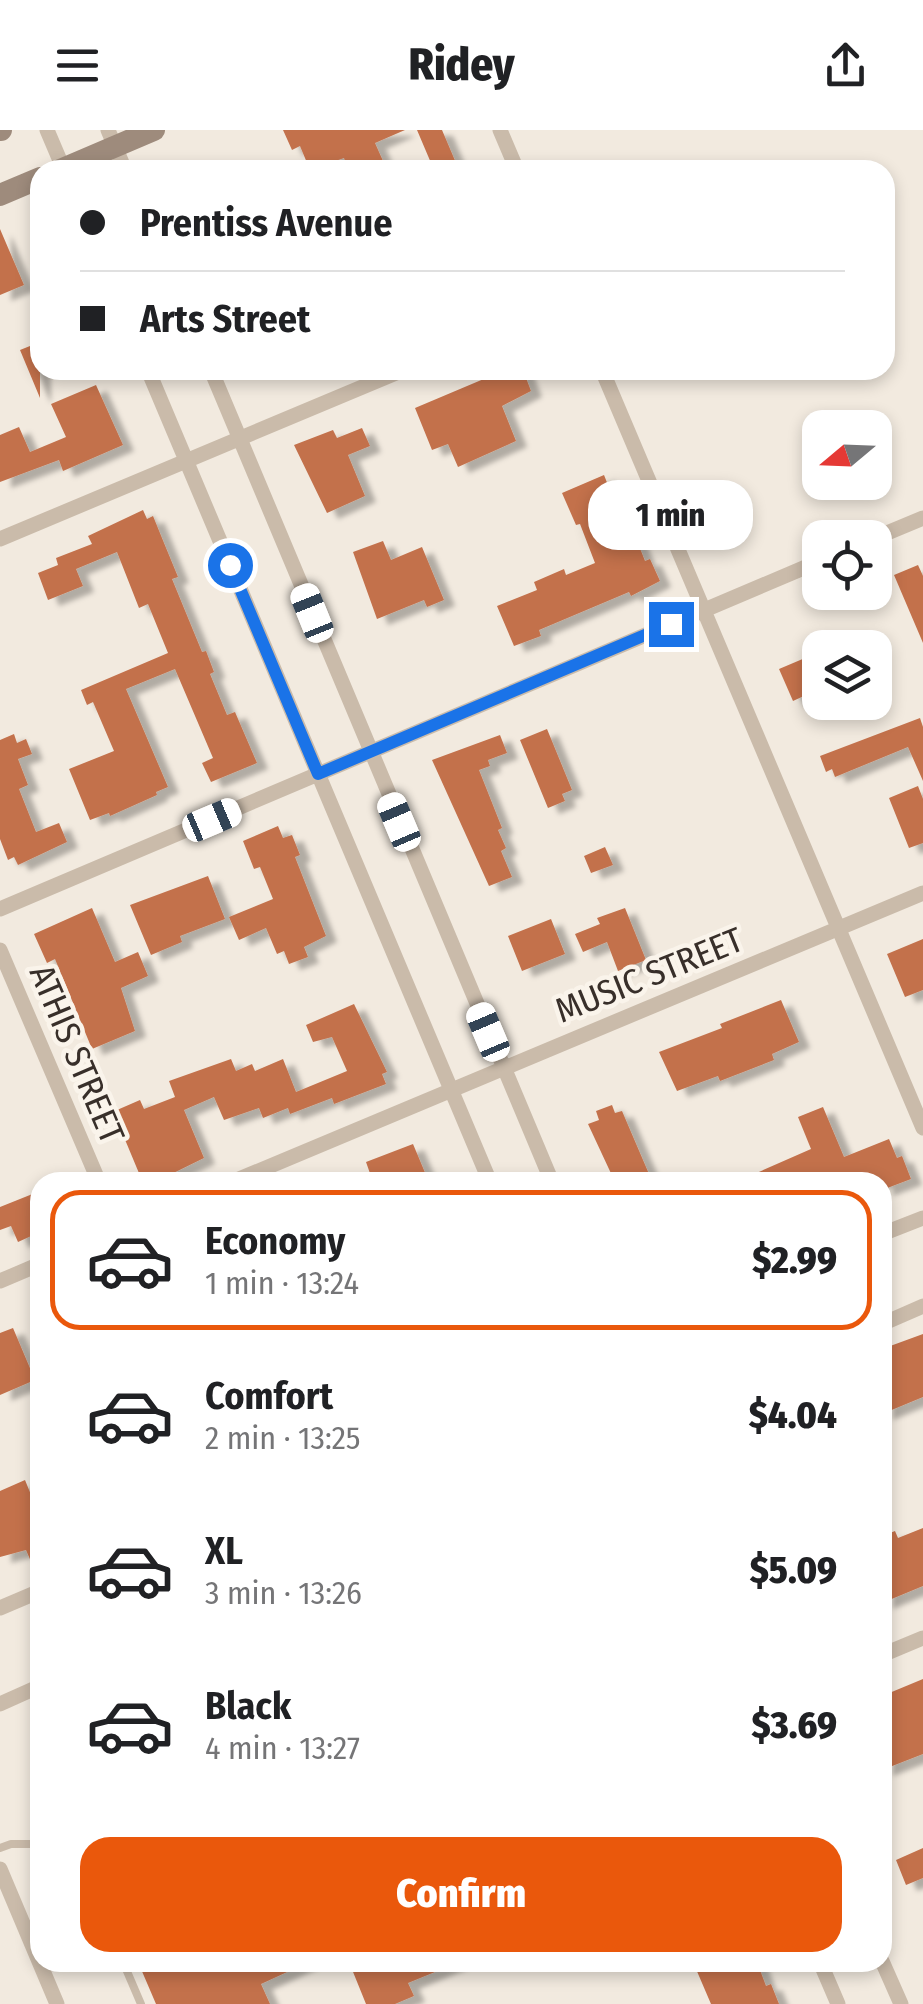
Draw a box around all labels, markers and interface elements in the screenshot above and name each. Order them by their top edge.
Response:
icon: menu [50,38,105,93]
text: Ridey [408,38,515,92]
icon: share [818,38,873,93]
text: Prentiss Avenue [140,200,392,246]
text: Arts Street [140,296,310,342]
north arrow [802,410,892,500]
map controls [802,410,892,720]
callout: 1 min [588,479,754,549]
text: 1 min [636,496,705,534]
button: locate [802,520,892,610]
route start [208,543,253,588]
car [287,580,337,646]
route end [649,602,694,647]
button: layers [802,630,892,720]
car [373,789,425,855]
car [179,794,245,846]
street label: MUSIC STREET [549,918,750,1032]
street label: ATHIS STREET [21,958,134,1150]
car [462,999,514,1065]
icon: car [85,1215,175,1305]
text: Economy [205,1218,345,1264]
text: $2.99 [752,1237,837,1283]
text: 1 min · 13:24 [205,1264,359,1302]
icon: car [85,1370,175,1460]
text: Comfort [205,1373,333,1419]
text: $4.04 [749,1392,837,1438]
text: 2 min · 13:25 [205,1419,361,1457]
icon: car [85,1525,175,1615]
text: XL [205,1528,243,1574]
text: $5.09 [750,1547,837,1593]
text: 3 min · 13:26 [205,1574,362,1612]
icon: car [85,1680,175,1770]
text: Black [205,1683,291,1729]
text: $3.69 [751,1702,837,1748]
text: 4 min · 13:27 [205,1729,360,1767]
button: Confirm [80,1837,842,1952]

